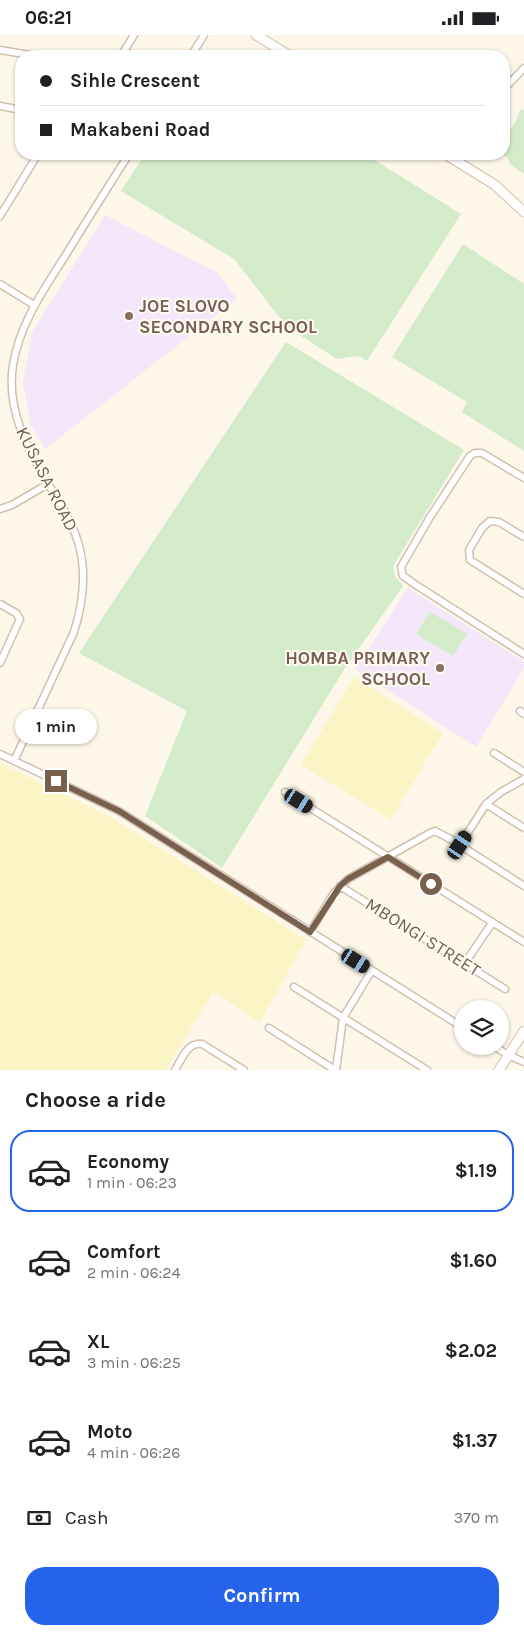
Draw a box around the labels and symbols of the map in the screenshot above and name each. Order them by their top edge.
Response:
place label: JOE SLOVO SECONDARY SCHOOL [139,295,317,338]
marker: JOE SLOVO SECONDARY SCHOOL [123,310,135,322]
street label: KUSASA ROAD [11,423,83,535]
place label: HOMBA PRIMARY SCHOOL [285,647,430,690]
marker: HOMBA PRIMARY SCHOOL [434,662,446,674]
callout: 1 min [15,709,97,743]
route end [45,770,67,792]
car [282,787,315,815]
car [445,828,474,862]
route start [420,873,442,895]
street label: MBONGI STREET [361,893,485,981]
car [339,947,372,975]

